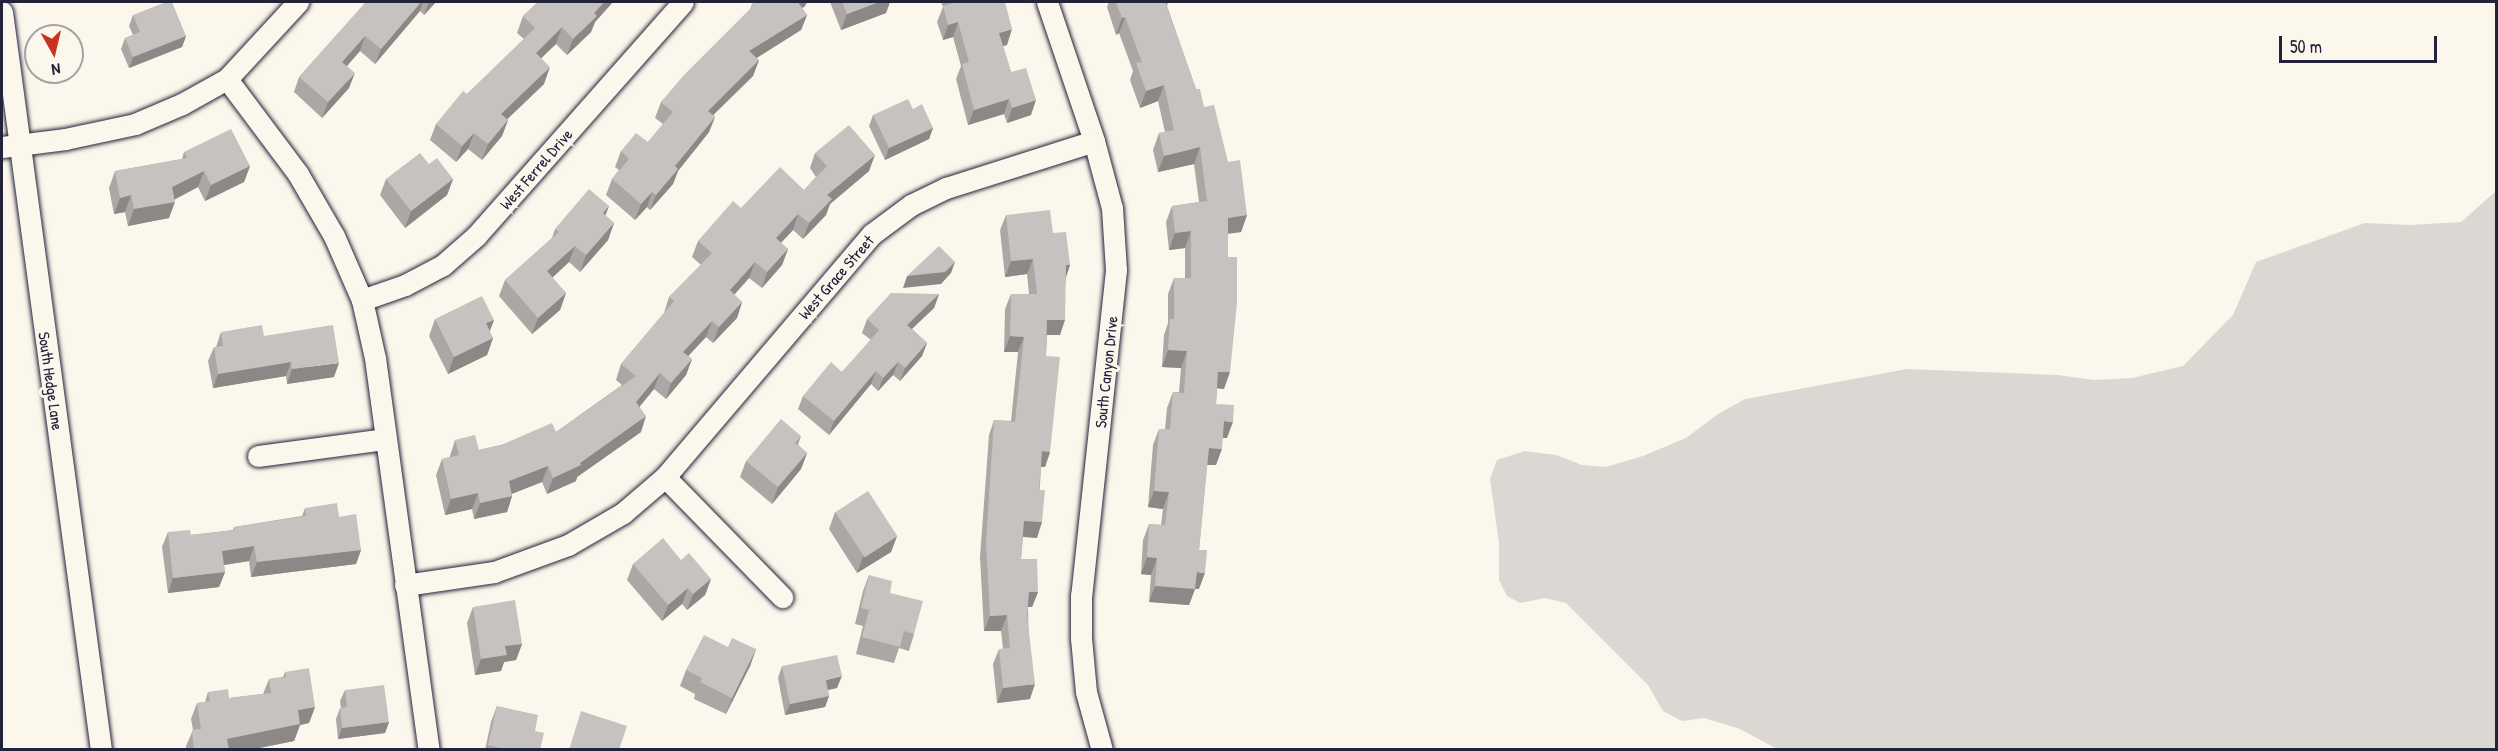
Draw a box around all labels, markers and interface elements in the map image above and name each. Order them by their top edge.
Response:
north arrow [24,24,84,84]
scale bar [2282,24,2440,62]
text: 50 m [2290,34,2322,59]
text: N [50,58,62,81]
street label: West Ferrel Drive [496,125,576,213]
street label: West Grace Street [794,231,878,323]
street label: South Canyon Drive [1091,315,1121,429]
street label: South Hedge Lane [35,331,67,431]

